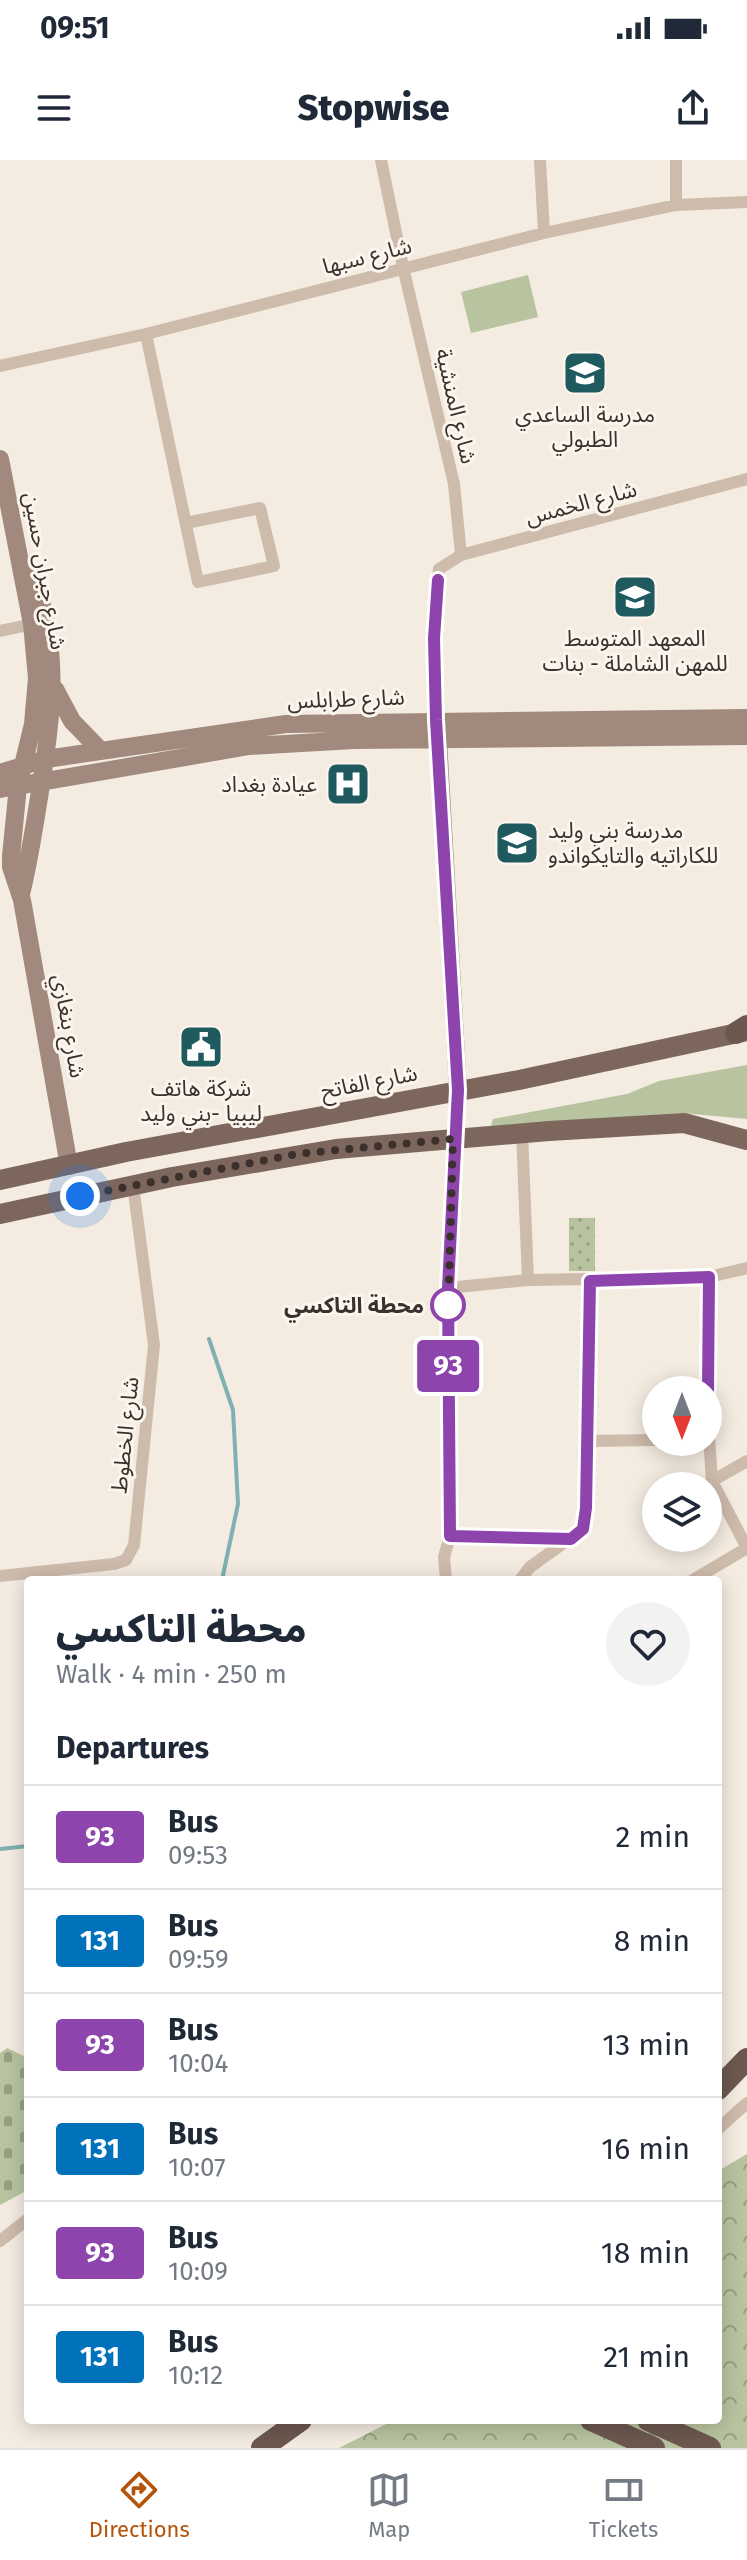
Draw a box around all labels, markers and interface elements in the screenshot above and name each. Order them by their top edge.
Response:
text: 09:51 [40,10,110,46]
icon: menu [32,86,76,130]
text: Stopwise [298,86,449,130]
icon: share [671,86,715,130]
street label: شارع سبها [320,232,415,283]
street label: شارع المنشية [427,346,482,467]
school or university icon: مدرسة الساعدي الطبولي [561,349,609,397]
place label: مدرسة الساعدي الطبولي [515,401,655,456]
street label: شارع الخمس [522,475,640,534]
street label: شارع جبران حسين [15,490,72,652]
school or university icon: المعهد المتوسط للمهن الشاملة - بنات [611,573,659,621]
place label: المعهد المتوسط للمهن الشاملة - بنات [542,625,728,677]
street label: شارع طرابلس [287,683,405,718]
hospital icon: عيادة بغداد [324,760,372,808]
place label: عيادة بغداد [221,771,317,798]
place label: مدرسة بني وليد للكاراتيه والتايكواندو [548,817,718,869]
school or university icon: مدرسة بني وليد للكاراتيه والتايكواندو [493,819,541,867]
street label: شارع بنغازي [44,972,91,1081]
public building icon: شركة هاتف ليبيا -بني وليد [177,1023,225,1071]
street label: شارع الفاتح [318,1059,420,1108]
place label: شركة هاتف ليبيا -بني وليد [140,1075,262,1130]
your location [60,1176,100,1216]
marker: محطة التاكسي [431,1288,465,1322]
place label: محطة التاكسي [284,1292,424,1323]
line badge: 93 [412,1340,484,1392]
text: 93 [433,1349,463,1382]
street label: شارع الخطوط [105,1375,148,1495]
north arrow [642,1376,722,1456]
map controls [642,1376,722,1552]
button: layers [642,1472,722,1552]
button: heart [606,1602,690,1686]
text: محطة التاكسي [56,1606,307,1652]
text: Walk · 4 min · 250 m [56,1659,287,1690]
text: Departures [56,1730,209,1766]
text: Bus [168,1804,218,1840]
text: 2 min [615,1819,690,1855]
text: 93 [85,1820,115,1853]
text: 09:53 [168,1840,228,1871]
text: Bus [168,1908,218,1944]
text: 8 min [614,1923,690,1959]
text: 131 [80,1924,120,1957]
text: 09:59 [168,1944,229,1975]
text: Bus [168,2012,218,2048]
text: 13 min [602,2027,690,2063]
text: 93 [85,2028,115,2061]
text: 10:04 [168,2048,228,2079]
text: Bus [168,2116,218,2152]
text: 16 min [601,2131,690,2167]
text: 131 [80,2132,120,2165]
text: 10:07 [168,2152,226,2183]
text: Bus [168,2220,218,2256]
text: 18 min [601,2235,690,2271]
text: 93 [85,2236,115,2269]
text: 10:09 [168,2256,228,2287]
text: Bus [168,2324,218,2360]
text: 21 min [603,2339,690,2375]
text: 131 [80,2340,120,2373]
text: 10:12 [168,2360,223,2391]
tab: Directions [89,2468,190,2543]
tab: Map [367,2468,411,2543]
tab: Tickets [589,2468,658,2543]

